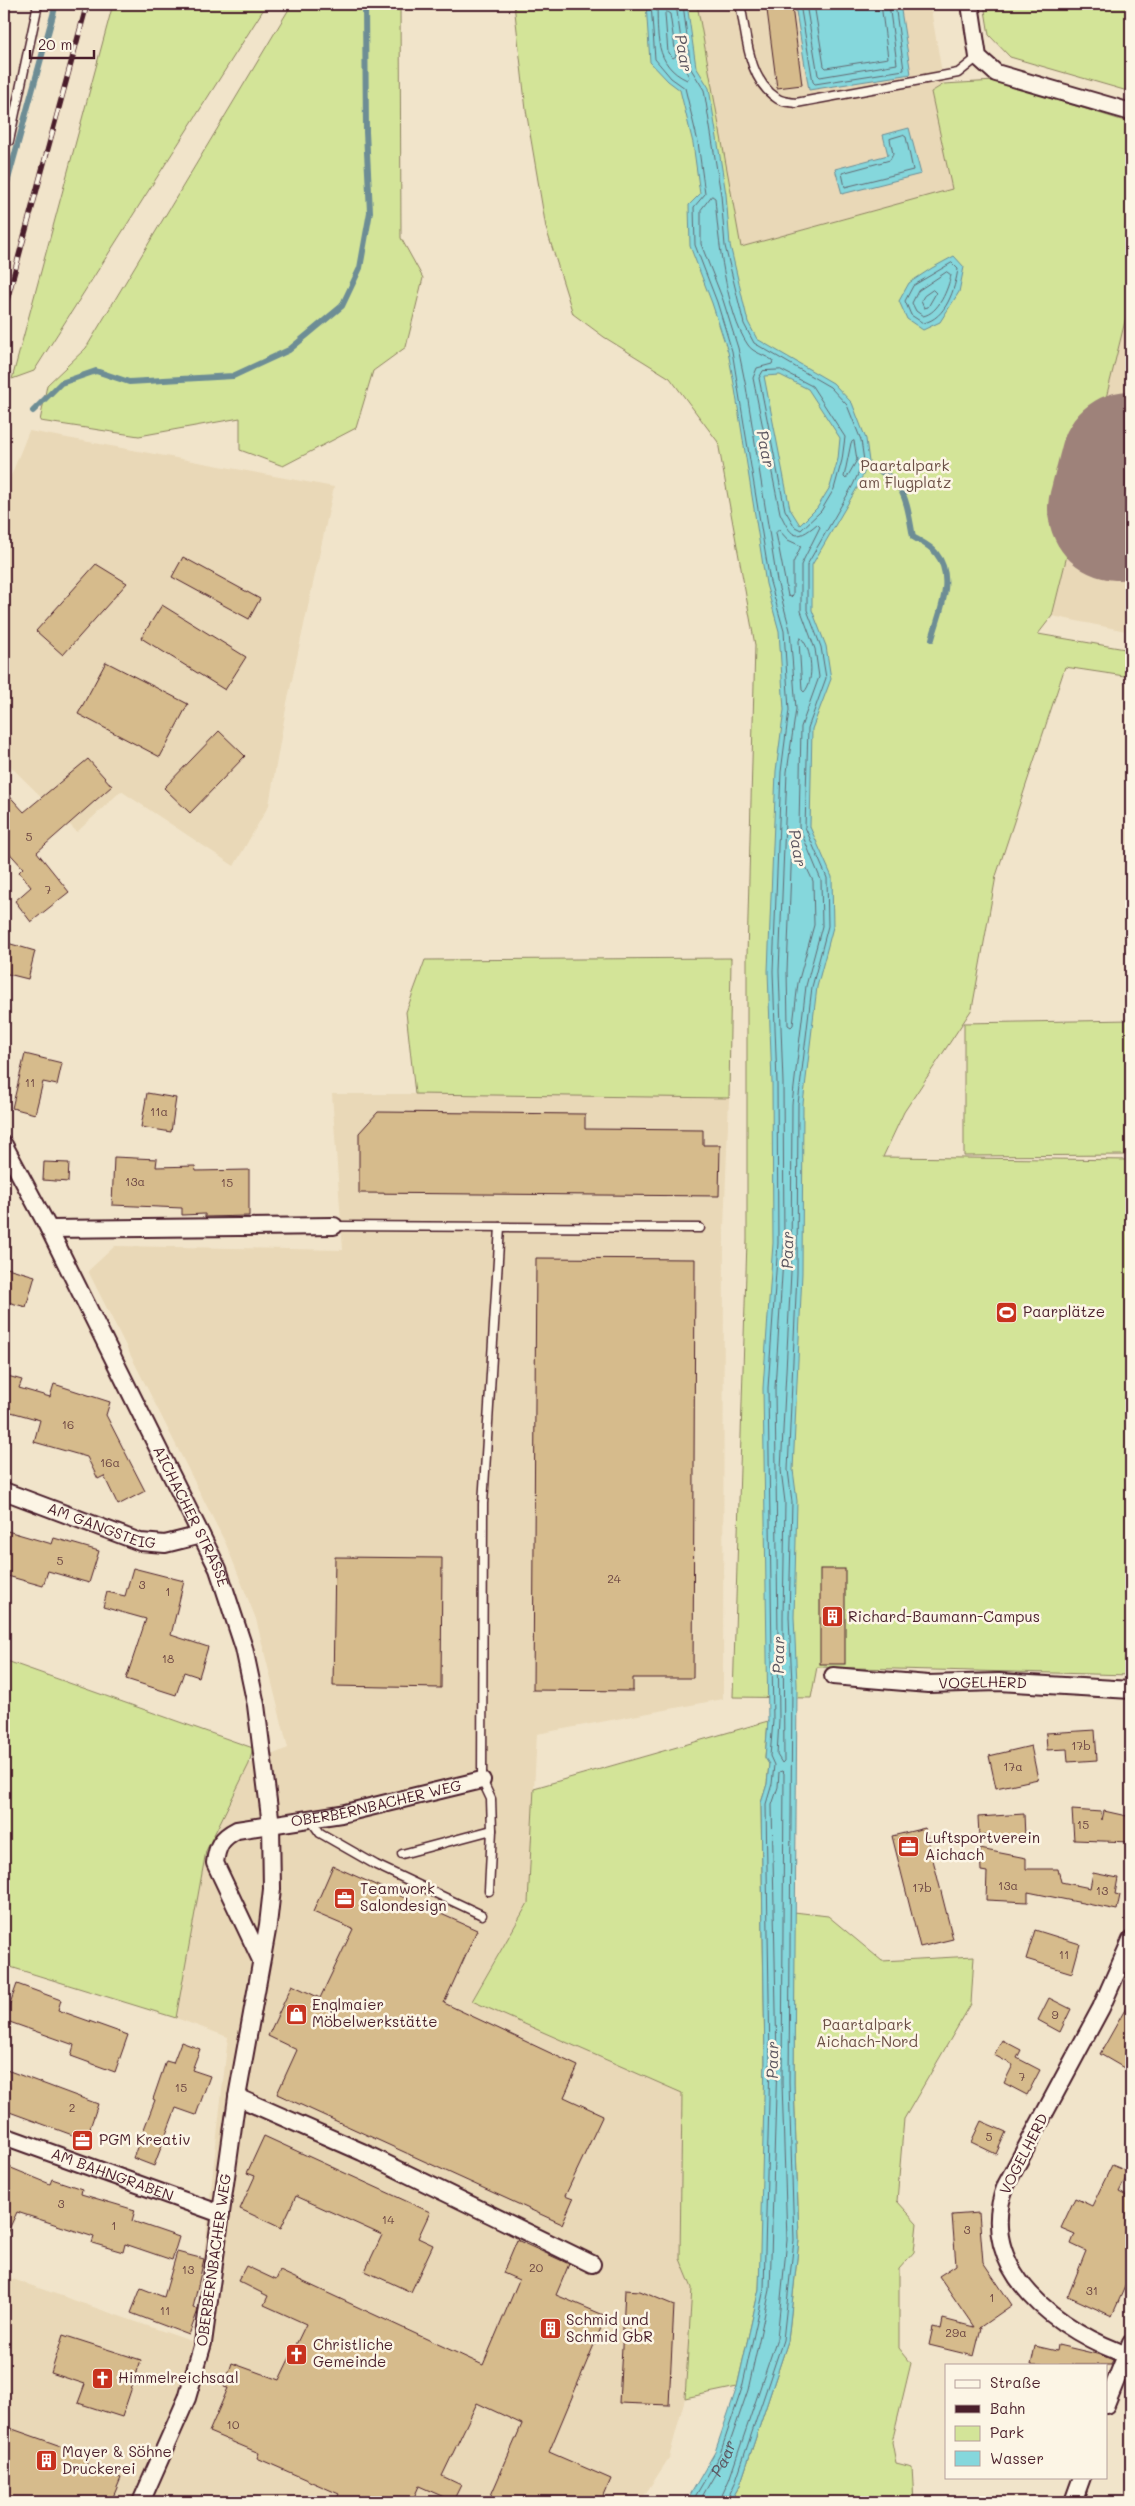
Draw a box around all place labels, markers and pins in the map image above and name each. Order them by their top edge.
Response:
sports icon: Paarplätze [995,1300,1019,1324]
place label: Paarplätze [1023,1301,1105,1321]
building icon: Richard-Baumann-Campus [820,1605,844,1629]
place label: Richard-Baumann-Campus [848,1606,1040,1626]
place label: Luftsportverein Aichach [925,1827,1040,1864]
office icon: Luftsportverein Aichach [897,1835,921,1859]
place label: Teamwork Salondesign [360,1878,446,1915]
office icon: Teamwork Salondesign [332,1886,356,1910]
place label: Englmaier Möbelwerkstätte [312,1994,438,2031]
shop icon: Englmaier Möbelwerkstätte [284,2002,308,2026]
office icon: PGM Kreativ [71,2128,95,2152]
place label: PGM Kreativ [99,2129,190,2149]
place label: Schmid und Schmid GbR [566,2309,653,2346]
building icon: Schmid und Schmid GbR [538,2317,562,2341]
place label: Christliche Gemeinde [313,2334,393,2371]
church icon: Christliche Gemeinde [285,2342,309,2366]
church icon: Himmelreichsaal [90,2366,114,2390]
place label: Himmelreichsaal [118,2367,239,2387]
place label: Mayer & Söhne Druckerei [62,2441,172,2478]
building icon: Mayer & Söhne Druckerei [34,2449,58,2473]

